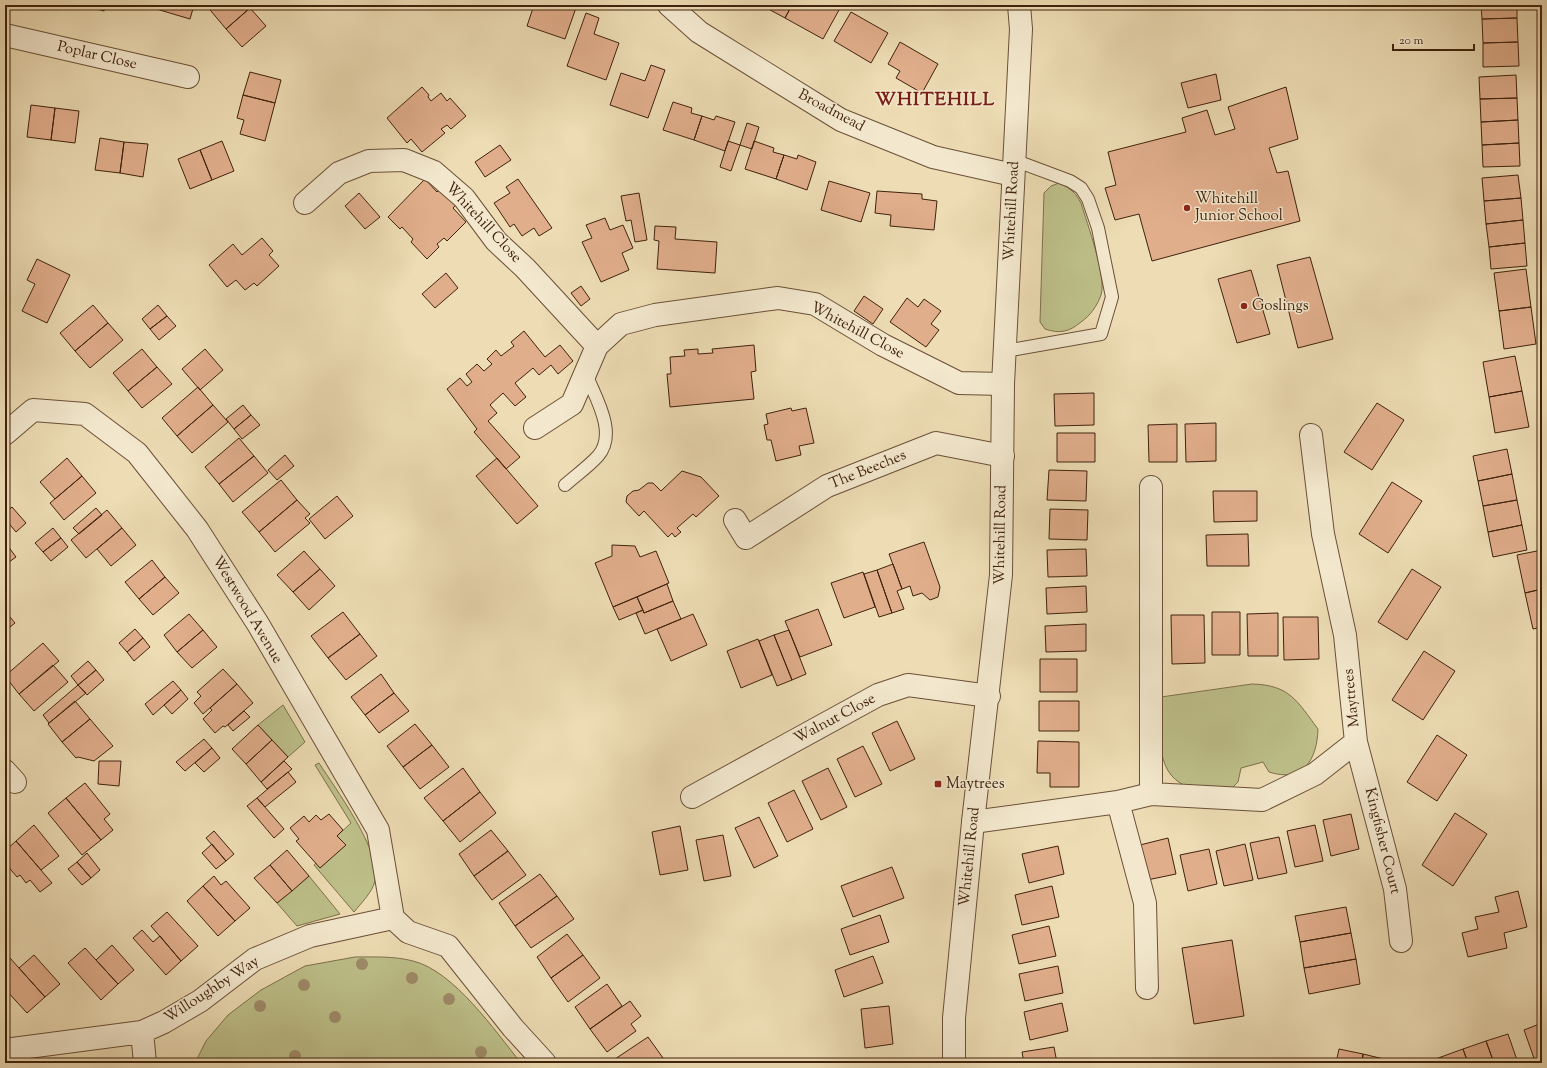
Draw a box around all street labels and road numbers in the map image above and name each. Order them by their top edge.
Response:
street label: Poplar Close [55,37,139,75]
street label: Broadmead [794,85,869,138]
street label: Whitehill Road [999,160,1025,262]
street label: Whitehill Close [440,178,526,268]
street label: Whitehill Close [806,297,908,365]
street label: The Beeches [826,445,910,495]
street label: Whitehill Road [990,484,1012,585]
street label: Westwood Avenue [207,552,287,668]
street label: Maytrees [1338,668,1366,728]
street label: Walnut Close [790,689,880,749]
street label: Kingfisher Court [1359,786,1405,896]
street label: Whitehill Road [954,806,986,908]
street label: Willoughby Way [160,951,264,1029]

